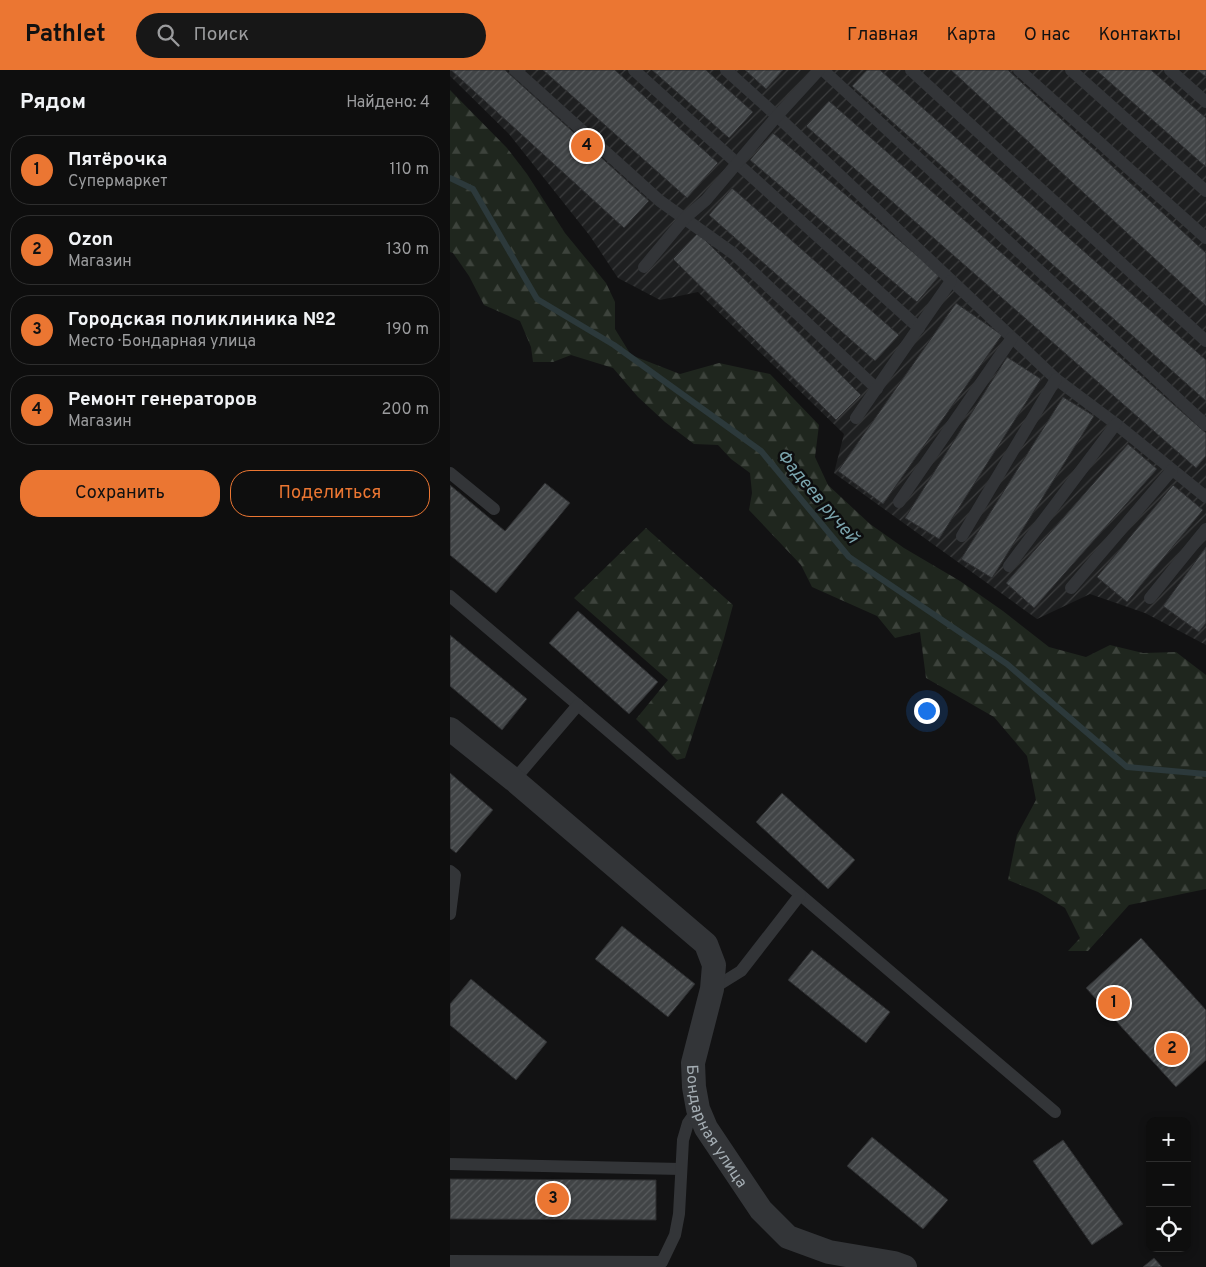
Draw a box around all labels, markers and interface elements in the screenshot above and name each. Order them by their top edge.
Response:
search box [136,13,486,58]
text: Pathlet [25,20,106,50]
icon: search [154,21,182,49]
text: Поиск [194,23,249,47]
text: Главная [847,24,918,47]
text: Карта [946,24,996,47]
text: О нас [1024,24,1070,47]
text: Контакты [1098,24,1181,47]
text: Рядом [20,89,86,116]
text: Найдено: 4 [346,93,430,113]
pin: 4 [571,127,603,165]
text: Пятёрочка [68,148,167,172]
text: 1 [34,160,40,180]
text: 110 m [389,160,429,180]
text: Супермаркет [68,172,168,192]
text: Ozon [68,228,113,252]
text: 2 [32,240,42,260]
text: 130 m [386,240,429,260]
text: Магазин [68,252,132,272]
text: Городская поликлиника №2 [68,308,336,332]
text: 3 [32,320,42,340]
text: 190 m [386,320,429,340]
text: Место · Бондарная улица [68,332,256,352]
text: Ремонт генераторов [68,388,257,412]
text: 4 [32,400,42,420]
text: 200 m [381,400,429,420]
text: Магазин [68,412,132,432]
water label: Фадеев ручей [771,445,863,549]
button: Сохранить [20,470,220,517]
button: Поделиться [230,470,430,517]
your location [914,698,940,724]
pin: 1 [1098,984,1130,1022]
pin: 2 [1156,1030,1188,1068]
street label: Бондарная улица [681,1064,751,1192]
map controls [1146,1117,1191,1252]
button: + [1146,1117,1191,1162]
button: − [1146,1162,1191,1207]
pin: 3 [537,1180,569,1218]
button: locate [1146,1207,1191,1252]

